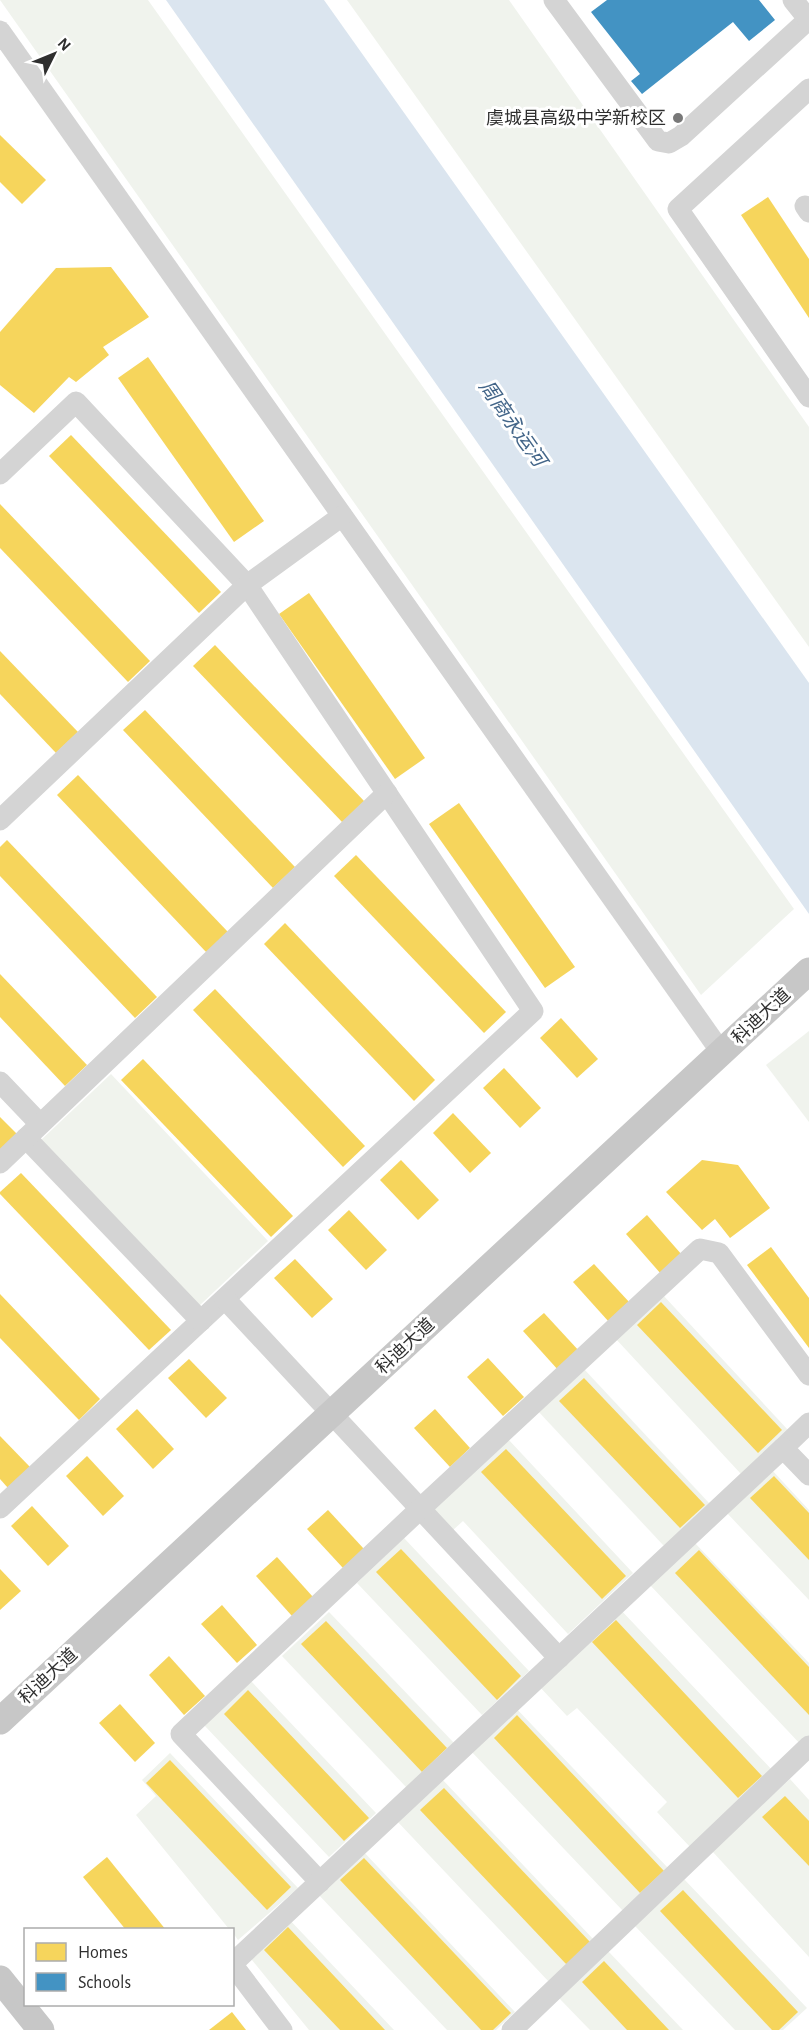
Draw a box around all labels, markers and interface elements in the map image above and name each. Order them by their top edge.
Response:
north arrow [24,24,84,84]
text: N [55,35,74,54]
place label: 虞城县高级中学新校区 [486,108,666,128]
marker: 虞城县高级中学新校区 [671,111,685,125]
water label: 周商永运河 [475,376,552,474]
street label: 科迪大道 [728,984,794,1048]
street label: 科迪大道 [372,1314,438,1378]
street label: 科迪大道 [15,1644,81,1708]
legend [24,1928,234,2006]
text: Homes [78,1944,128,1962]
text: Schools [78,1974,131,1992]

